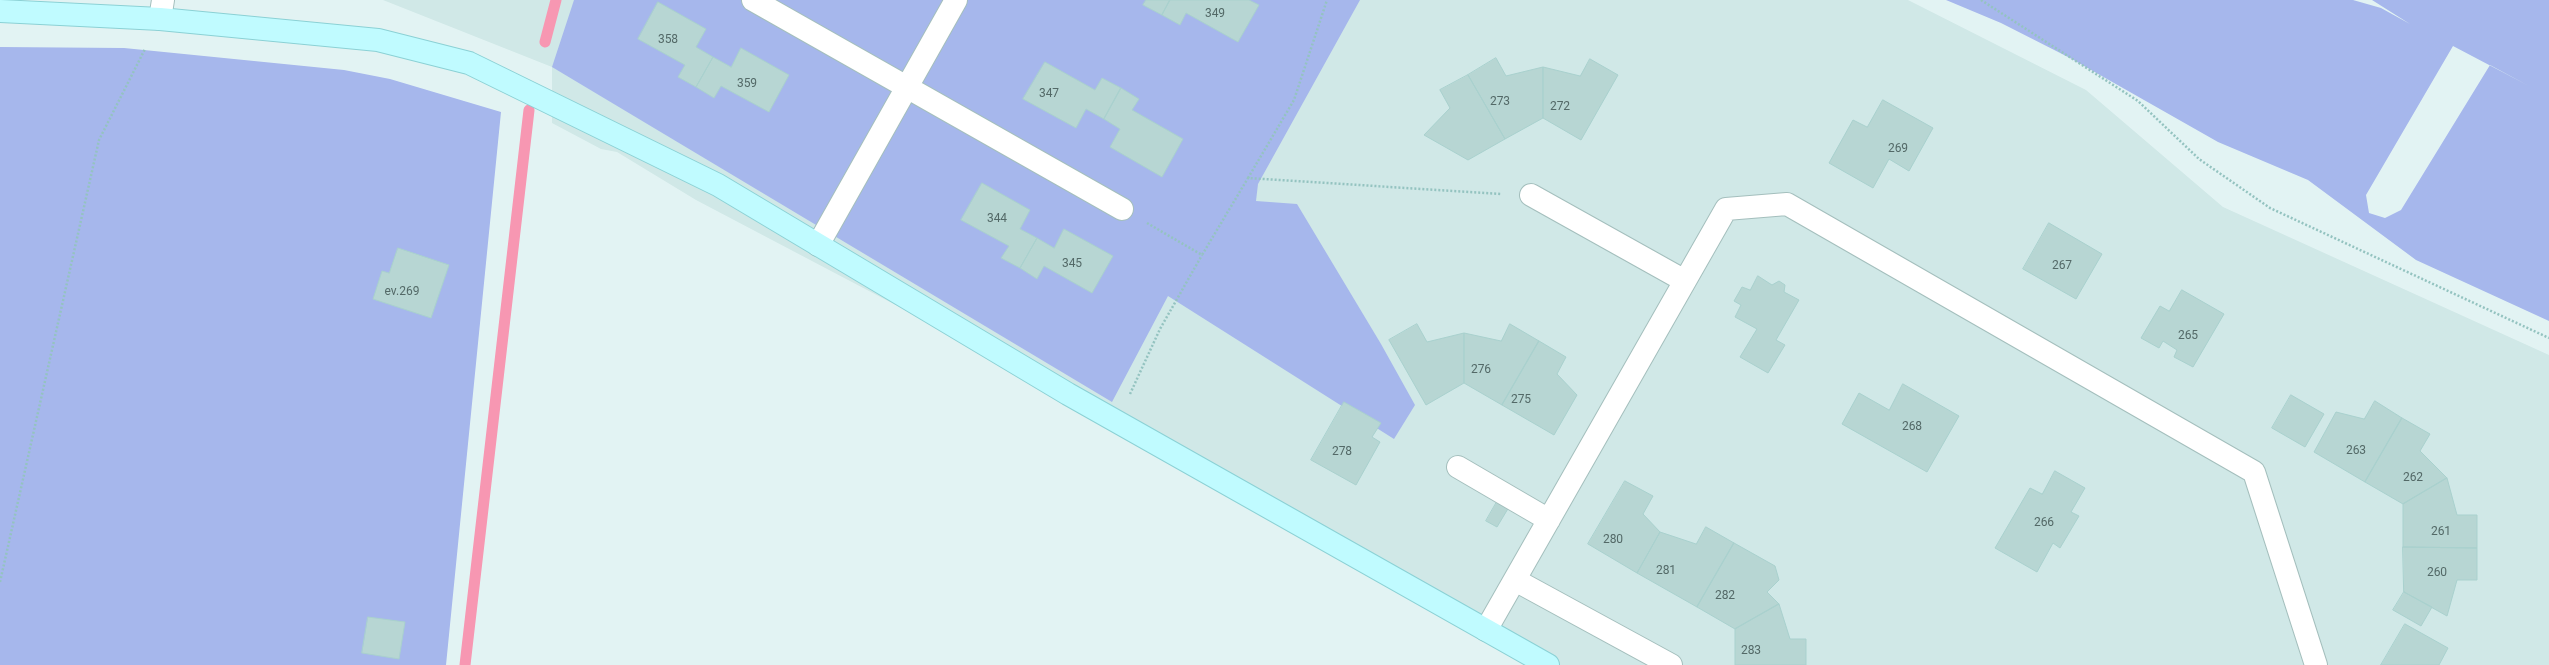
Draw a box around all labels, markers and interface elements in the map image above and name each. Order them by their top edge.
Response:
house number: 349 [1205,7,1225,21]
house number: 358 [658,33,678,47]
house number: 359 [737,77,757,91]
house number: 347 [1039,87,1059,101]
house number: 273 [1490,95,1510,109]
house number: 272 [1550,100,1570,114]
house number: 269 [1888,142,1908,156]
house number: 344 [987,212,1007,226]
house number: 345 [1062,257,1082,271]
house number: 267 [2052,259,2072,273]
house number: ev.269 [385,285,419,299]
house number: 265 [2178,329,2198,343]
house number: 276 [1471,363,1491,377]
house number: 275 [1511,393,1531,407]
house number: 268 [1902,420,1922,434]
house number: 263 [2346,444,2366,458]
house number: 278 [1332,445,1352,459]
house number: 262 [2403,471,2423,485]
house number: 266 [2034,516,2054,530]
house number: 261 [2431,525,2451,539]
house number: 280 [1603,533,1623,547]
house number: 281 [1656,564,1676,578]
house number: 260 [2427,566,2447,580]
house number: 282 [1715,589,1735,603]
house number: 283 [1741,644,1761,658]

